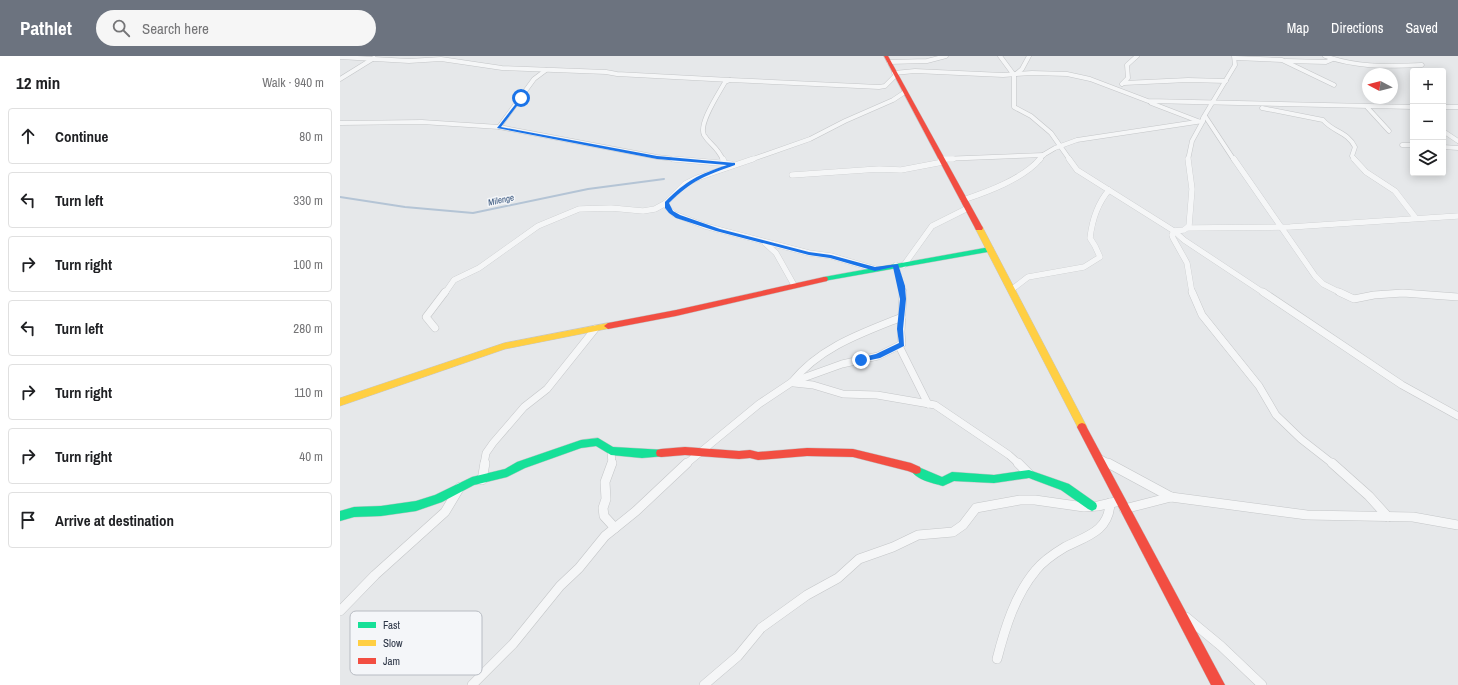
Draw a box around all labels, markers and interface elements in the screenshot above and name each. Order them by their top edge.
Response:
search box [96,10,376,46]
text: Pathlet [20,15,72,41]
icon: search [110,17,132,39]
text: Search here [142,18,209,39]
text: Map [1287,19,1309,37]
text: Directions [1331,19,1383,37]
text: Saved [1405,19,1438,37]
north arrow [1362,68,1398,104]
map controls [1410,68,1446,176]
button: + [1410,68,1446,104]
text: 12 min [16,71,60,94]
text: Walk · 940 m [262,74,324,91]
route start [512,89,530,107]
button: − [1410,104,1446,140]
icon: ahead [17,125,39,147]
text: Continue [55,126,108,147]
text: 80 m [299,128,323,145]
button: layers [1410,140,1446,176]
icon: left [17,189,39,211]
text: Turn left [55,190,103,211]
water label: Milenge [487,191,515,209]
text: 330 m [293,192,323,209]
icon: right [17,253,39,275]
text: Turn right [55,254,112,275]
text: 100 m [293,256,323,273]
icon: left [17,317,39,339]
text: Turn left [55,318,103,339]
text: 280 m [293,320,323,337]
route end [852,351,870,369]
icon: right [17,381,39,403]
text: Turn right [55,382,112,403]
text: 110 m [294,384,323,401]
icon: right [17,445,39,467]
text: Turn right [55,446,112,467]
text: 40 m [299,448,323,465]
icon: arrive [17,509,39,531]
text: Arrive at destination [55,510,174,531]
legend [350,611,482,675]
text: Fast [383,618,401,632]
text: Slow [383,636,403,650]
text: Jam [383,654,400,668]

